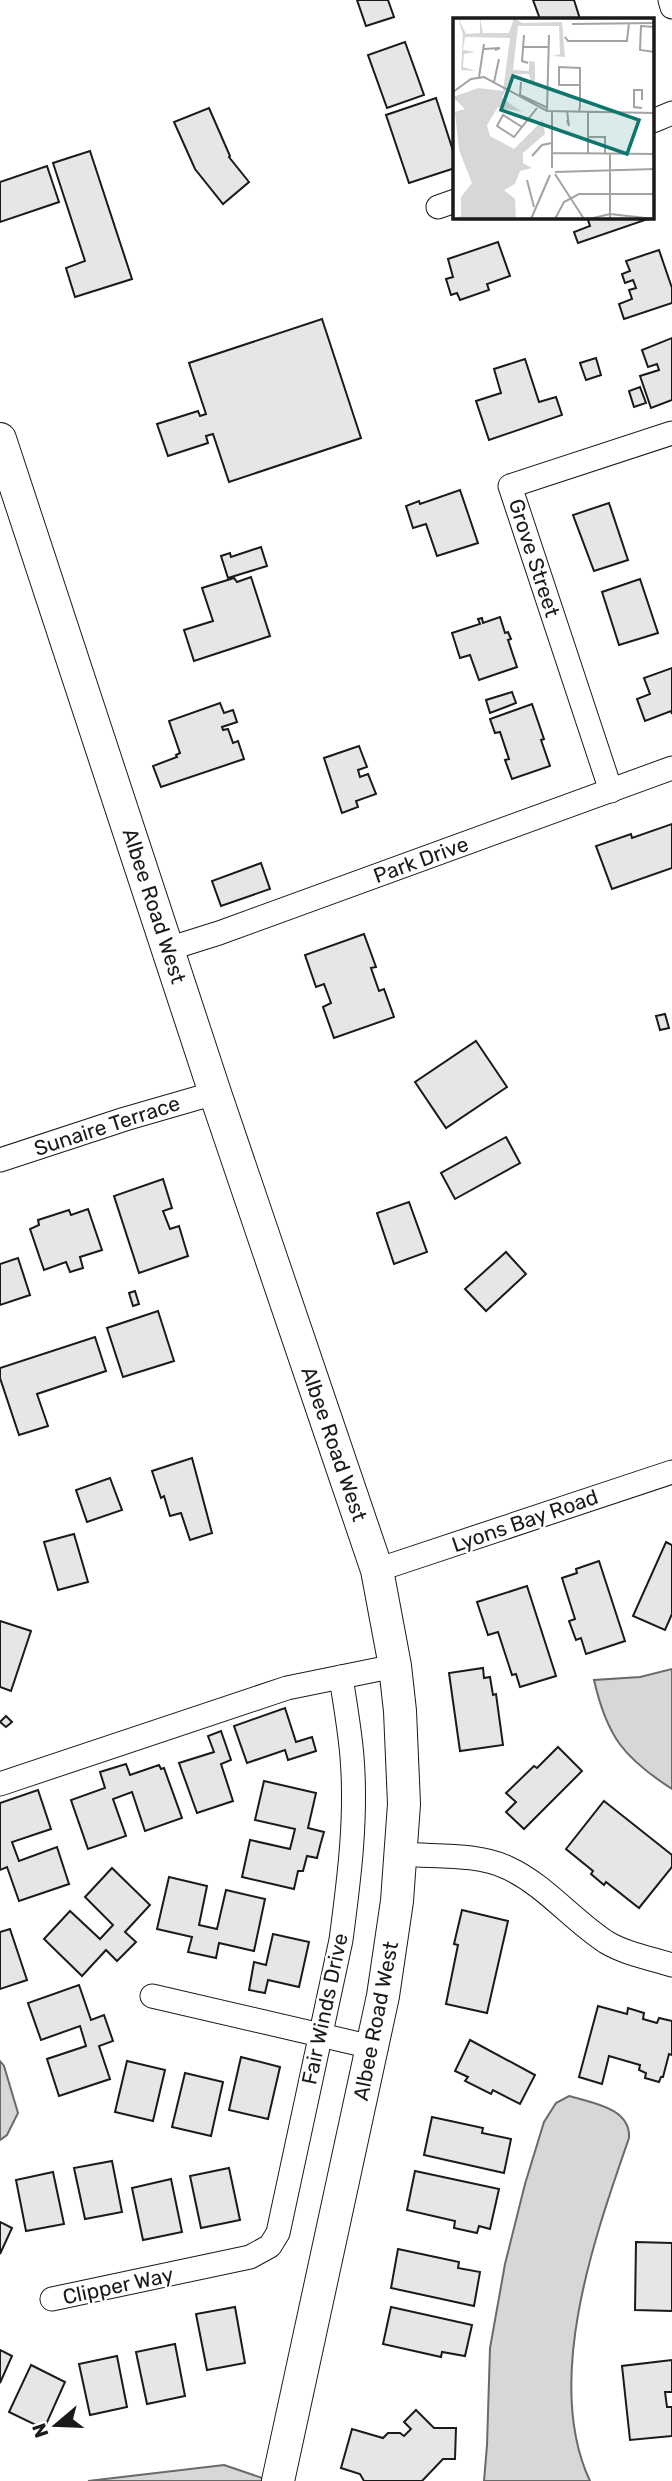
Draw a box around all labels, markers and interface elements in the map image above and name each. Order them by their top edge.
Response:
inset map [453,18,654,219]
street label: Grove Street [504,496,565,620]
street label: Albee Road West [118,825,191,987]
street label: Park Drive [370,831,472,888]
street label: Sunaire Terrace [31,1090,183,1161]
street label: Albee Road West [296,1363,373,1524]
street label: Lyons Bay Road [448,1484,601,1557]
street label: Fair Winds Drive [296,1931,353,2087]
street label: Albee Road West [348,1939,403,2103]
street label: Clipper Way [60,2261,176,2309]
north arrow [21,2390,91,2460]
text: N [27,2420,53,2441]

